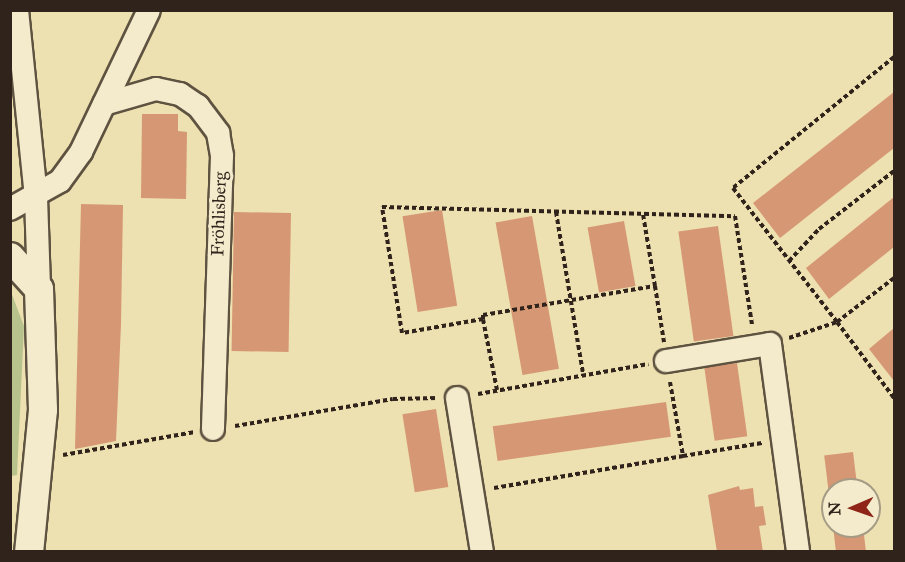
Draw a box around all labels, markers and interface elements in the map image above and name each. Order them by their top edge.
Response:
street label: Fröhlisberg [207,171,231,257]
north arrow [821,478,881,538]
text: N [825,501,844,516]

